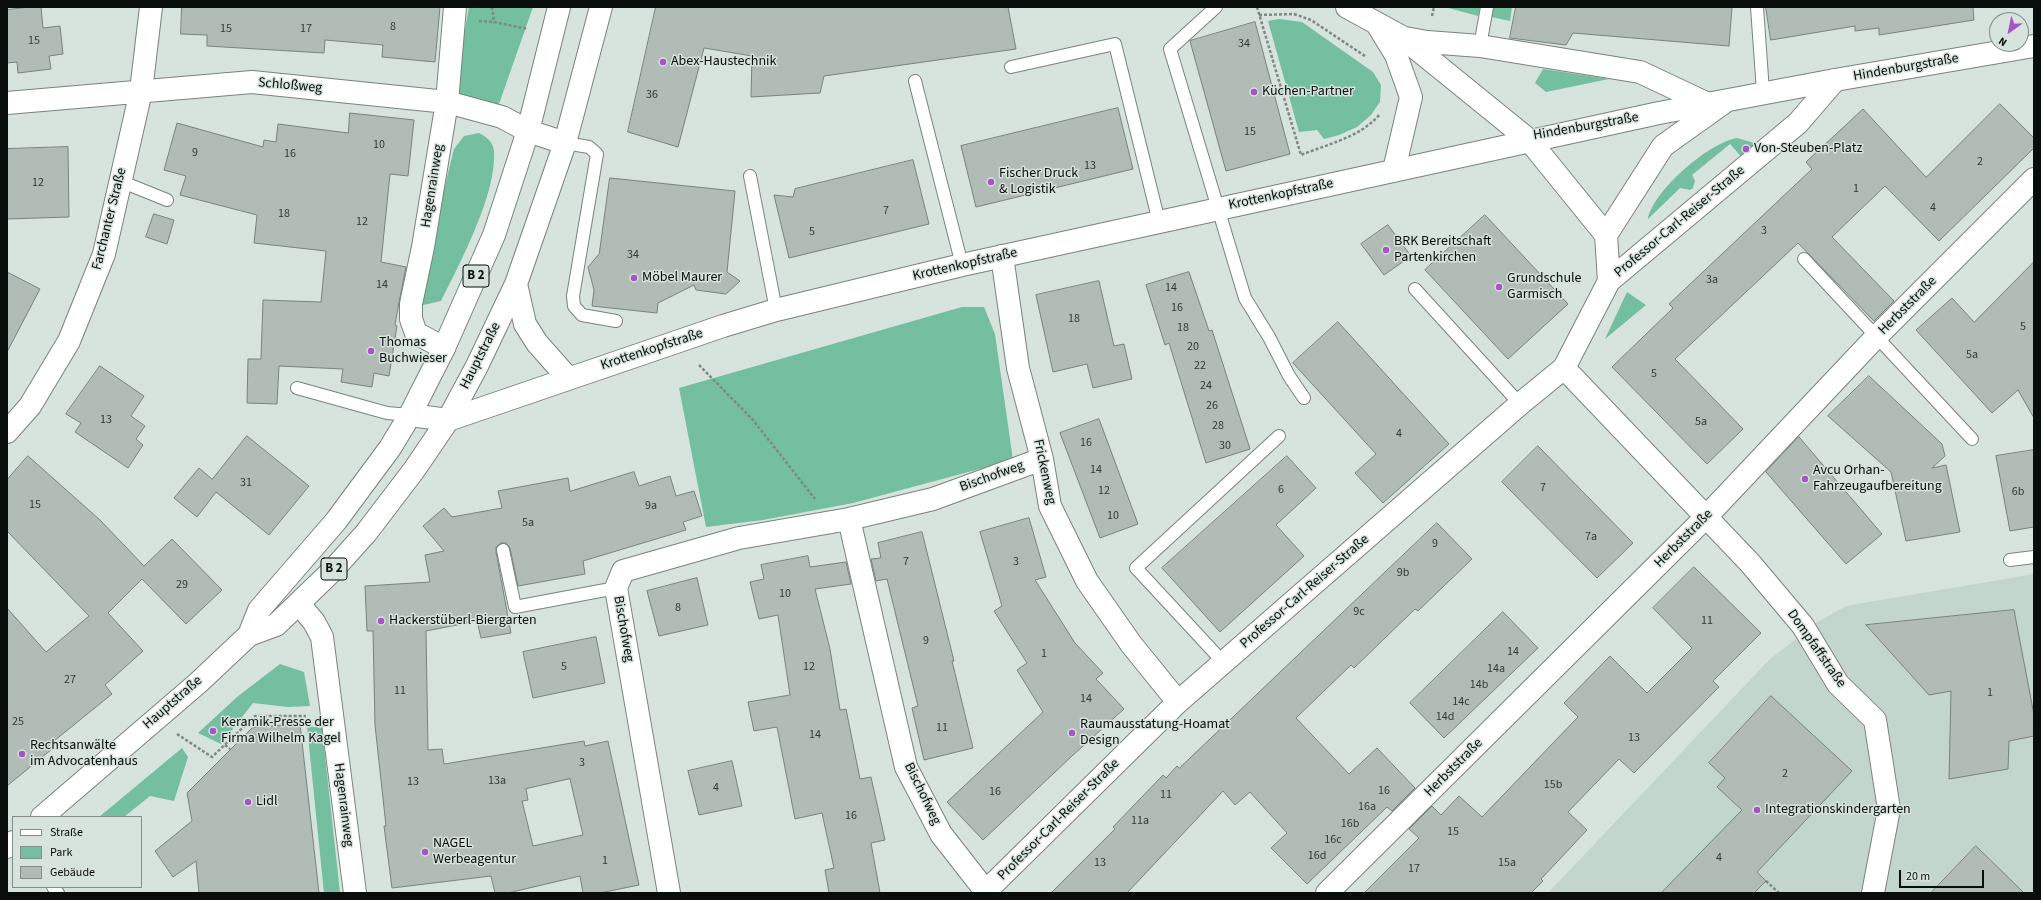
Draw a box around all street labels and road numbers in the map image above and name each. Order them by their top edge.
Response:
street label: Hindenburgstraße [1852,50,1960,86]
street label: Schloßweg [257,75,323,97]
street label: Hindenburgstraße [1532,109,1640,145]
street label: Hagenrainweg [418,143,448,229]
street label: Professor-Carl-Reiser-Straße [1611,162,1749,282]
street label: Farchanter Straße [89,166,131,272]
street label: Krottenkopfstraße [1227,176,1335,214]
street label: Krottenkopfstraße [911,245,1019,285]
road number: B 2 [463,265,489,287]
street label: Herbststraße [1875,273,1941,339]
street label: Hauptstraße [457,320,505,392]
street label: Krottenkopfstraße [599,326,705,374]
street label: Frickenweg [1029,438,1059,506]
street label: Bischofweg [958,458,1026,496]
street label: Herbststraße [1651,506,1717,572]
street label: Professor-Carl-Reiser-Straße [1237,531,1373,653]
road number: B 2 [321,558,347,580]
street label: Bischofweg [609,595,637,663]
street label: Dompfaffstraße [1783,607,1849,691]
street label: Hauptstraße [140,673,206,733]
street label: Herbststraße [1421,735,1487,801]
street label: Professor-Carl-Reiser-Straße [995,756,1123,884]
street label: Bischofweg [900,760,944,828]
street label: Hagenrainweg [330,762,356,848]

